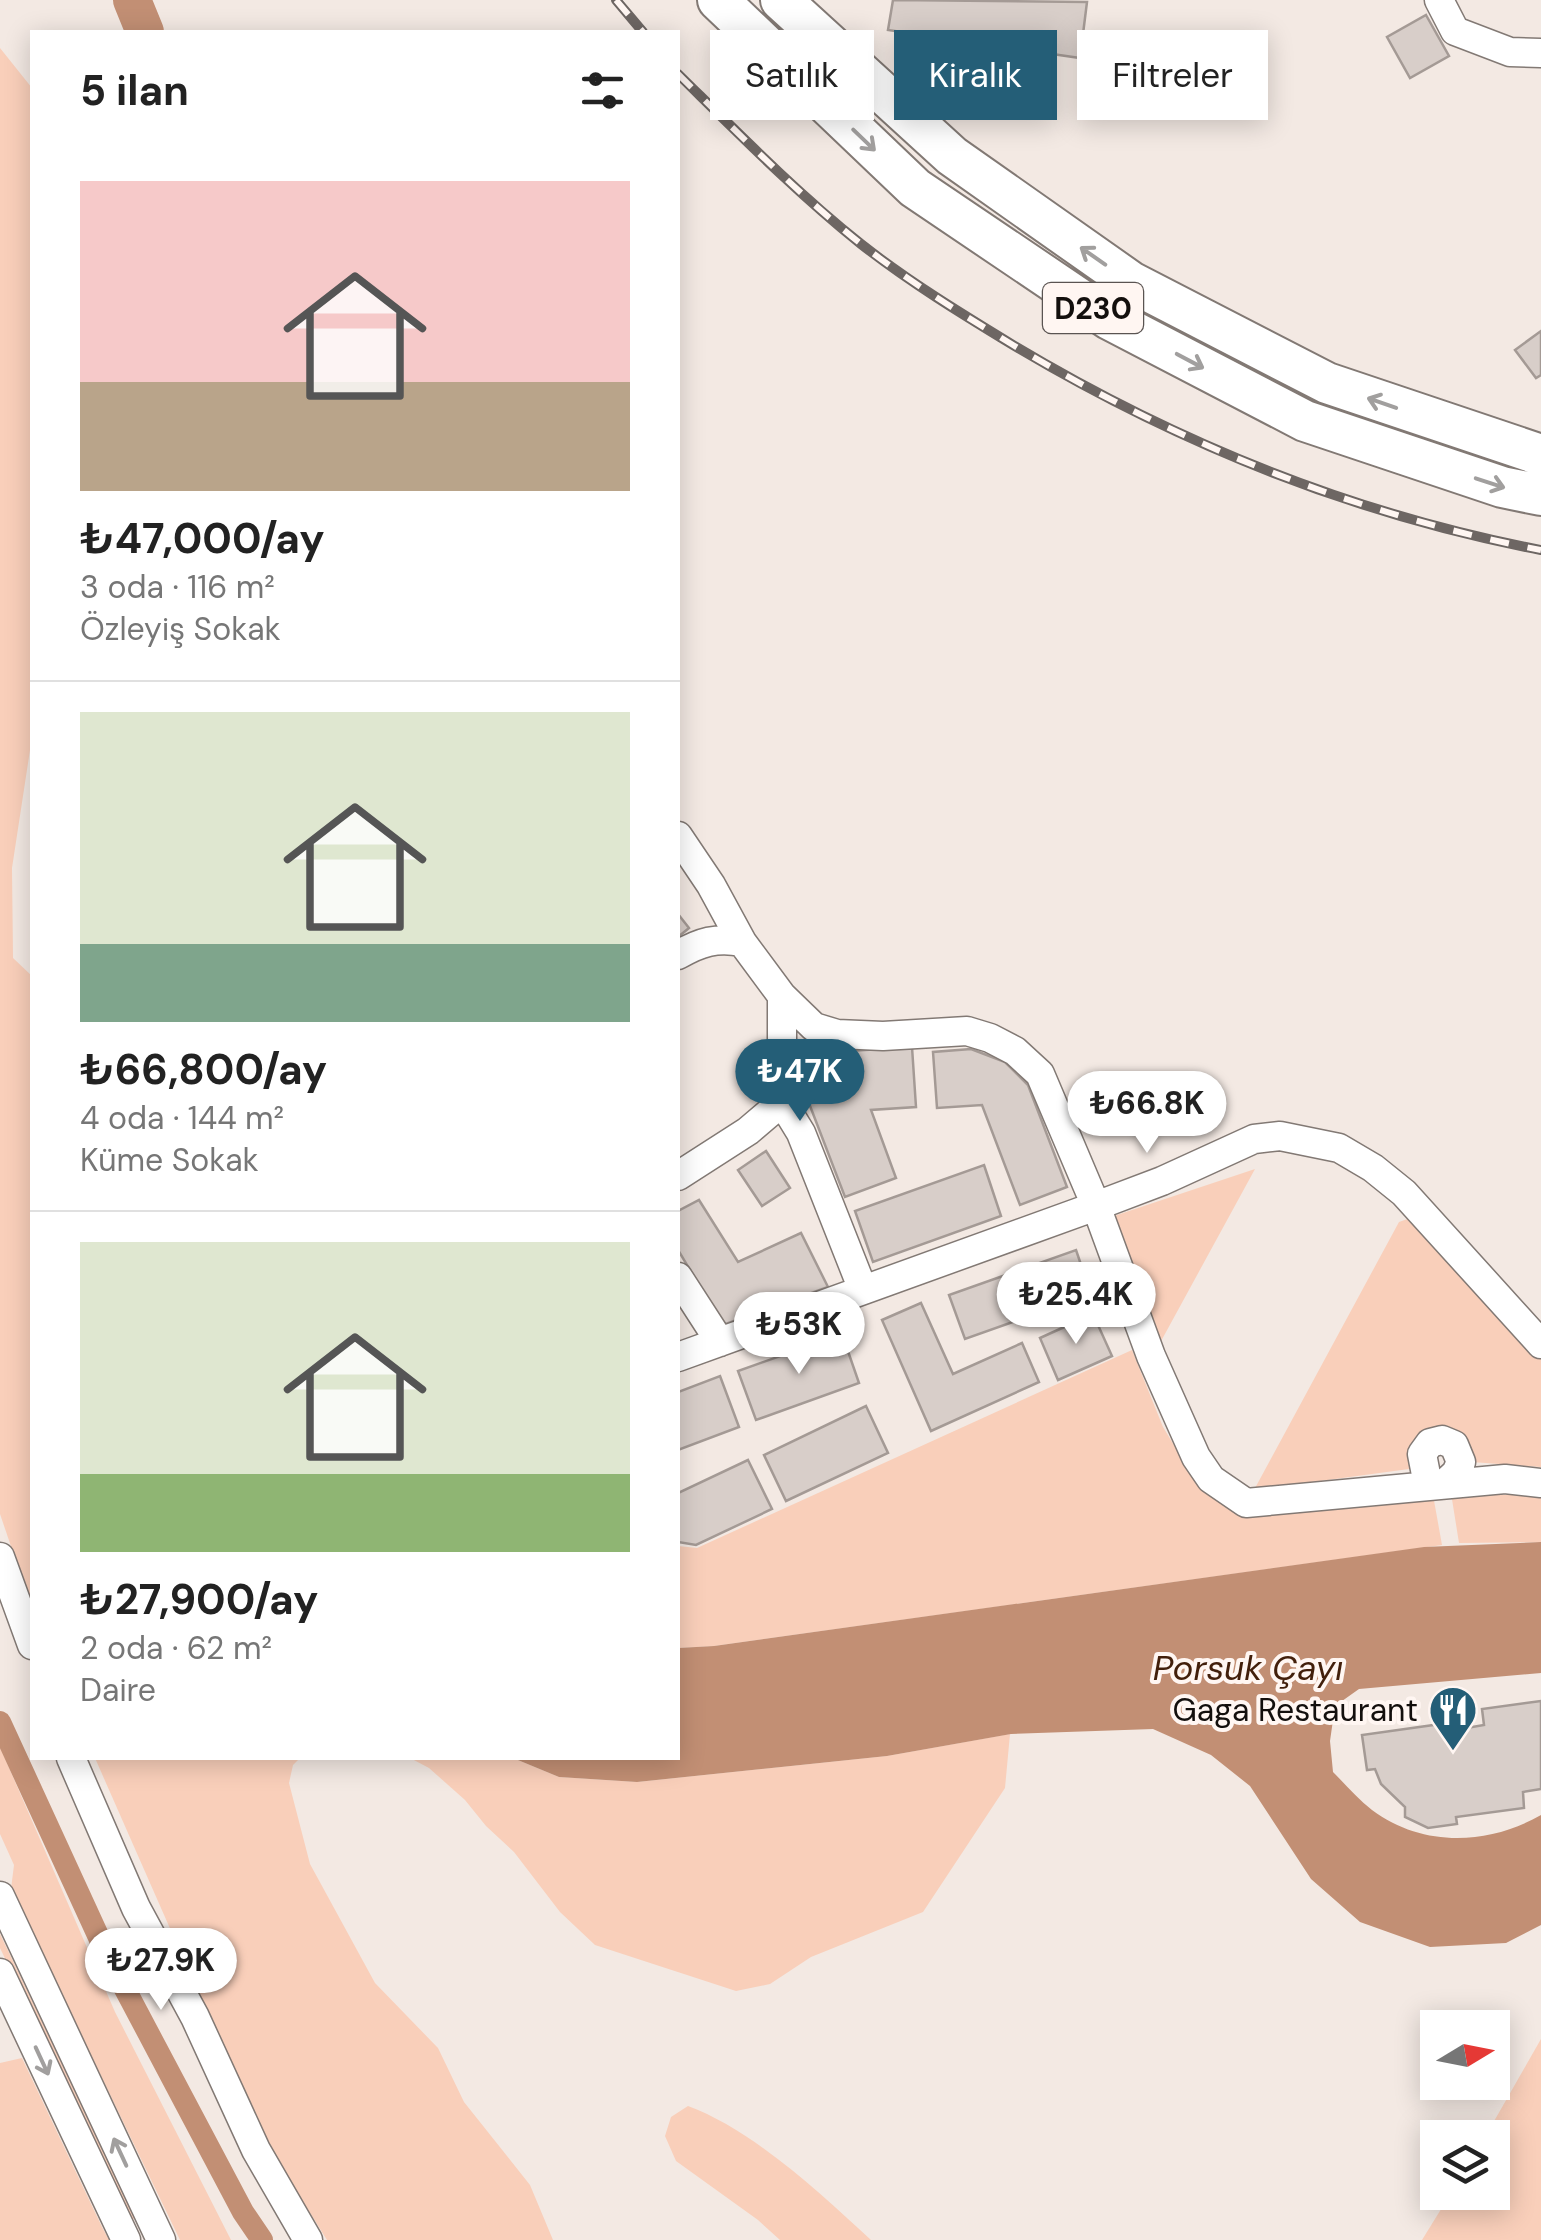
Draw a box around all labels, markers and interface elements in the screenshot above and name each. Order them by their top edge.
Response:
chip: Satılık [710,30,874,120]
chip: Kiralık [894,30,1057,120]
chip: Filtreler [1077,30,1268,120]
text: 5 ilan [80,63,189,118]
icon: filters [575,63,630,118]
one-way arrow [851,128,876,151]
icon: home [265,246,445,426]
one-way arrow [1080,246,1108,267]
road number: D230 [1043,283,1143,333]
one-way arrow [1174,352,1204,371]
one-way arrow [1367,392,1399,410]
one-way arrow [1473,475,1505,493]
text: ₺47,000/ay [80,511,325,566]
text: 3 oda · 116 m² [80,566,275,608]
text: Özleyiş Sokak [80,608,281,650]
icon: home [265,777,445,957]
pin: ₺47K [741,1039,859,1124]
text: ₺66,800/ay [80,1042,327,1097]
text: ₺47K [757,1050,843,1092]
pin: ₺66.8K [1066,1071,1228,1156]
text: ₺66.8K [1089,1082,1205,1124]
text: 4 oda · 144 m² [80,1097,284,1139]
text: Küme Sokak [80,1139,259,1181]
pin: ₺25.4K [995,1262,1157,1347]
text: ₺25.4K [1019,1273,1133,1315]
pin: ₺53K [740,1292,858,1377]
text: ₺53K [756,1303,842,1345]
icon: home [265,1307,445,1487]
text: ₺27,900/ay [80,1572,318,1627]
text: 2 oda · 62 m² [80,1627,272,1669]
water label: Porsuk Çayı [1153,1645,1343,1691]
text: Daire [80,1669,156,1711]
restaurant icon: Gaga Restaurant [1427,1684,1479,1752]
place label: Gaga Restaurant [1173,1689,1418,1731]
pin: ₺27.9K [80,1928,242,2013]
text: ₺27.9K [107,1939,215,1981]
north arrow [1420,2010,1510,2100]
map controls [1420,2010,1510,2210]
one-way arrow [33,2045,52,2075]
button: layers [1420,2120,1510,2210]
one-way arrow [109,2137,128,2167]

